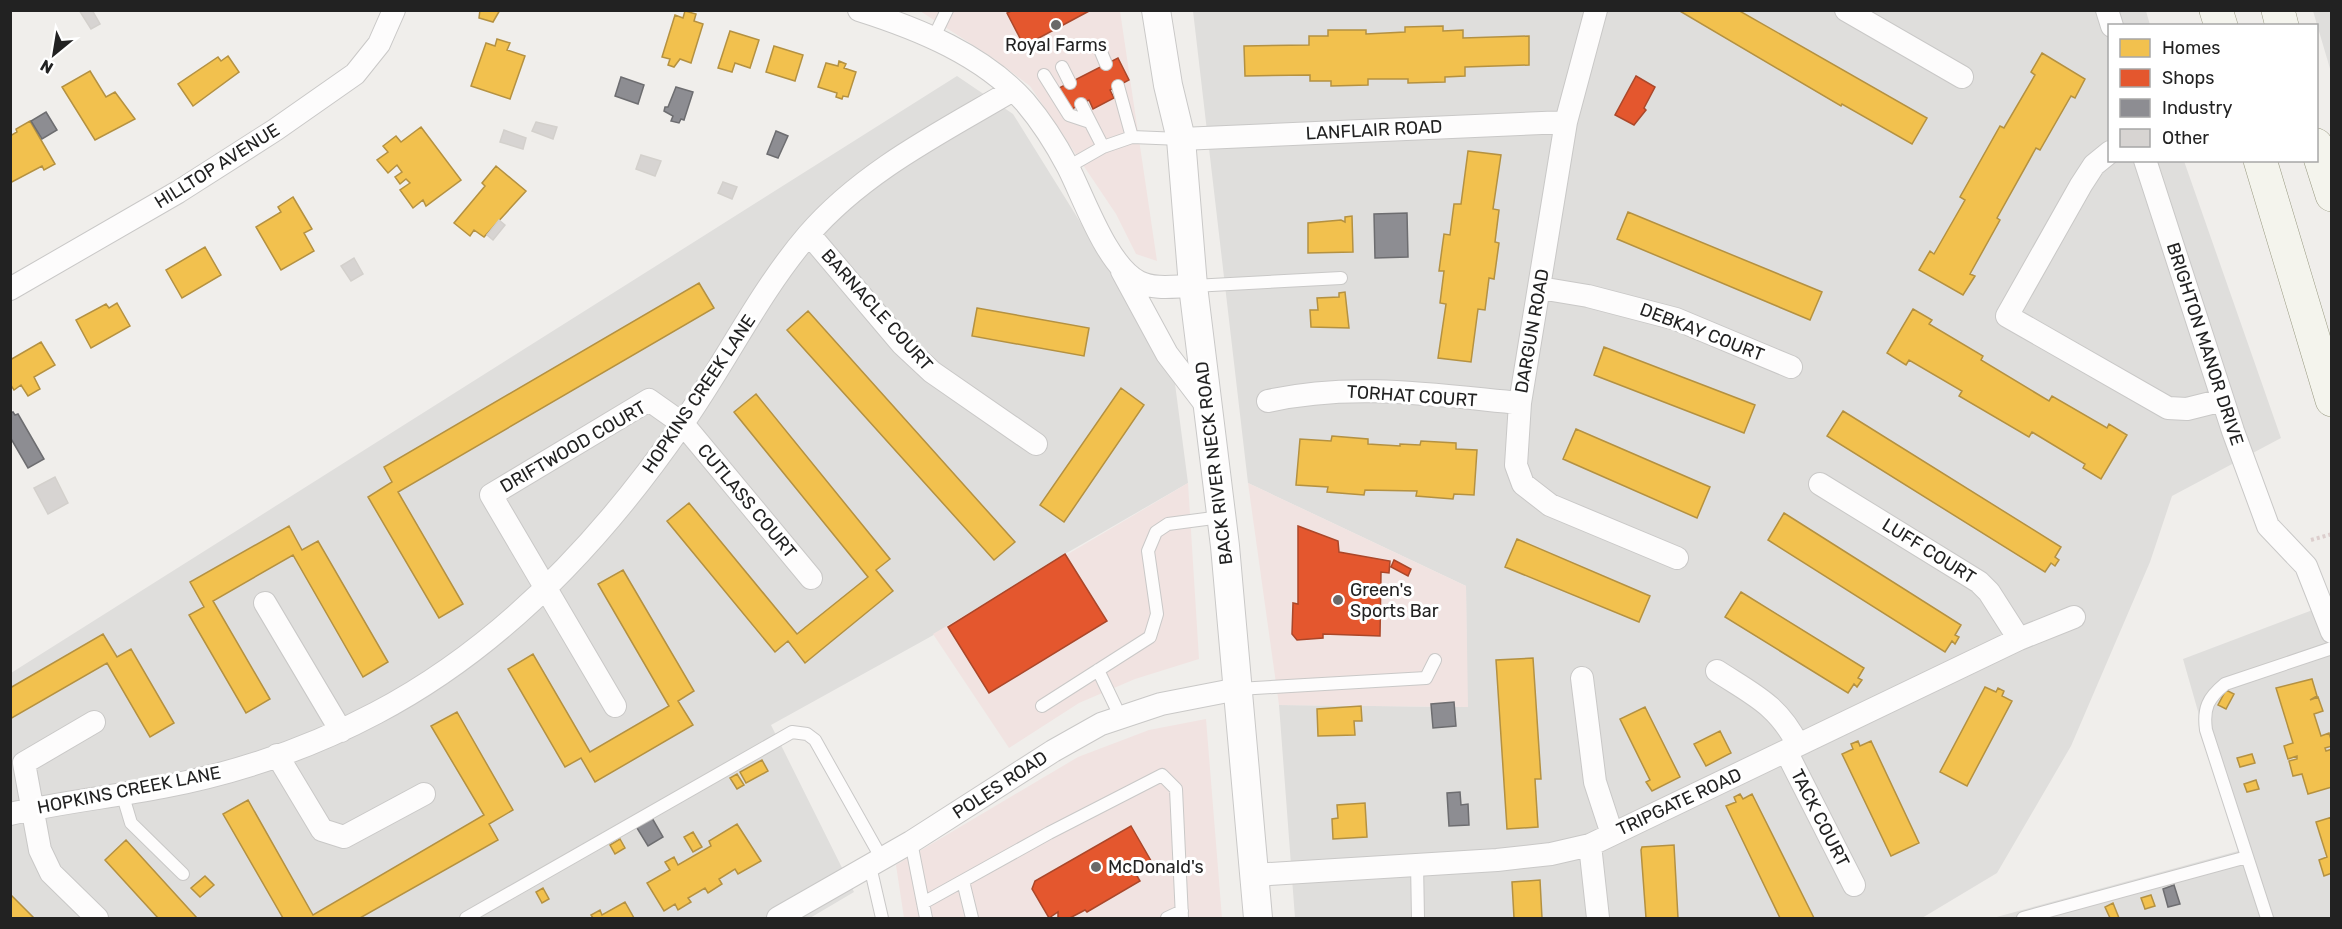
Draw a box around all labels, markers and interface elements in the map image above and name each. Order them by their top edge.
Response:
marker: Royal Farms [1049,18,1063,32]
north arrow [24,24,84,84]
legend [2108,24,2318,162]
place label: Royal Farms [1005,34,1107,56]
text: Homes [2162,37,2220,59]
text: N [37,55,56,78]
text: Shops [2162,67,2214,89]
text: Industry [2162,97,2232,119]
street label: LANFLAIR ROAD [1305,115,1443,145]
street label: HILLTOP AVENUE [150,119,284,213]
text: Other [2162,127,2209,149]
street label: BRIGHTON MANOR DRIVE [2162,240,2248,448]
street label: BARNACLE COURT [817,245,937,375]
street label: DARGUN ROAD [1510,267,1554,395]
street label: DEBKAY COURT [1637,298,1767,366]
street label: HOPKINS CREEK LANE [638,310,760,478]
street label: BACK RIVER NECK ROAD [1191,360,1237,566]
street label: TORHAT COURT [1346,380,1478,412]
street label: DRIFTWOOD COURT [496,396,650,498]
street label: CUTLASS COURT [693,439,801,563]
street label: LUFF COURT [1878,513,1980,589]
place label: Green's Sports Bar [1350,579,1439,622]
marker: Green's Sports Bar [1331,593,1345,607]
street label: POLES ROAD [948,746,1052,824]
street label: HOPKINS CREEK LANE [35,761,223,819]
street label: TRIPGATE ROAD [1613,763,1745,841]
street label: TACK COURT [1786,765,1854,871]
place label: McDonald's [1108,856,1204,878]
marker: McDonald's [1089,860,1103,874]

